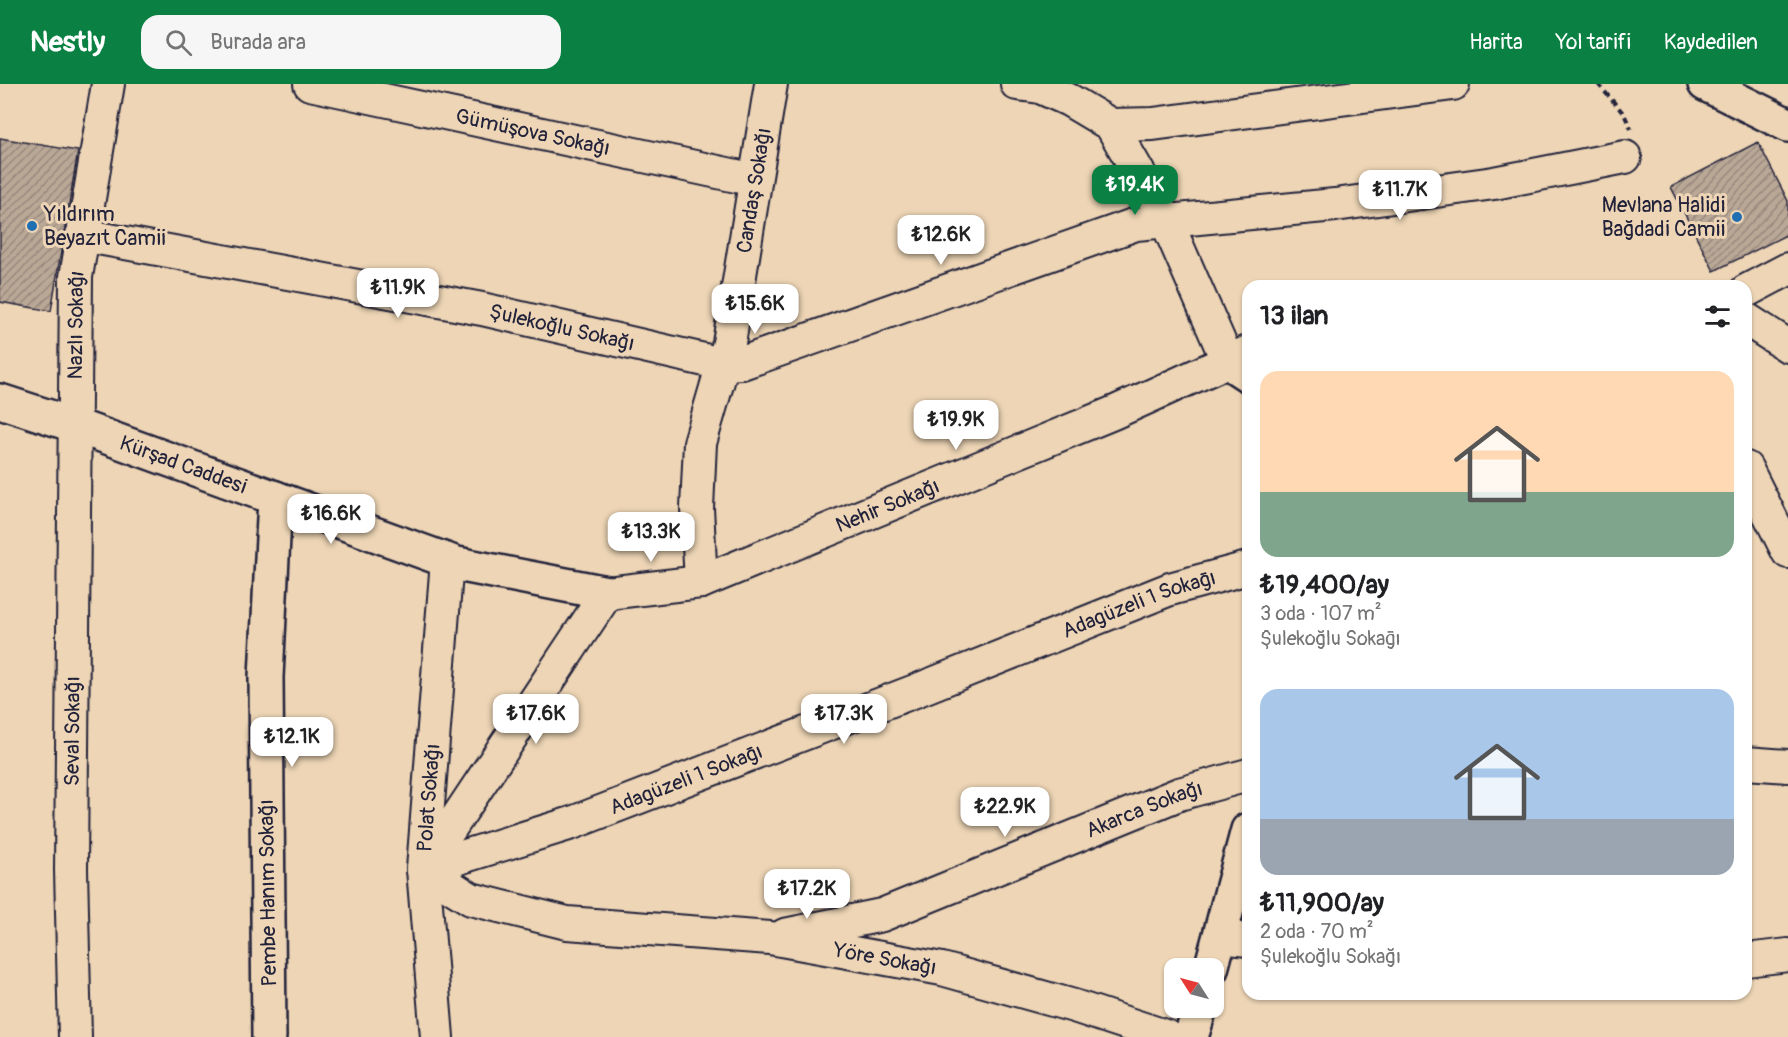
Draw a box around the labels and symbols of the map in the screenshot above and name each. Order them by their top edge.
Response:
street label: Gümüşova Sokağı [453,102,613,162]
street label: Candaş Sokağı [730,126,777,255]
pin: ₺19.4K [1086,165,1184,216]
pin: ₺11.7K [1351,170,1449,221]
place label: Mevlana Halidi Bağdadi Camii [1602,192,1725,243]
place label: Yıldırım Beyazıt Camii [43,201,166,252]
marker: Mevlana Halidi Bağdadi Camii [1730,210,1744,224]
pin: ₺12.6K [892,215,990,266]
marker: Yıldırım Beyazıt Camii [25,219,39,233]
pin: ₺11.9K [349,268,447,319]
street label: Nazlı Sokağı [62,269,90,380]
pin: ₺15.6K [706,284,804,335]
street label: Şulekoğlu Sokağı [487,298,637,357]
pin: ₺19.9K [907,400,1005,451]
street label: Kürşad Caddesi [116,429,251,500]
street label: Nehir Sokağı [832,472,944,539]
pin: ₺16.6K [282,494,380,545]
pin: ₺13.3K [602,512,700,563]
street label: Adagüzeli 1 Sokaḡı [1058,564,1219,644]
street label: Seval Sokağı [58,676,86,786]
pin: ₺17.6K [487,694,585,745]
pin: ₺17.3K [795,694,893,745]
pin: ₺12.1K [243,717,341,768]
street label: Adagüzeli 1 Sokaḡı [606,738,766,821]
street label: Polat Sokağı [411,743,446,853]
street label: Akarca Sokağı [1082,775,1206,844]
pin: ₺22.9K [956,787,1054,838]
street label: Pembe Hanım Sokağı [253,799,283,987]
pin: ₺17.2K [758,869,856,920]
street label: Yöre Sokağı [830,936,939,981]
north arrow [1164,958,1224,1018]

